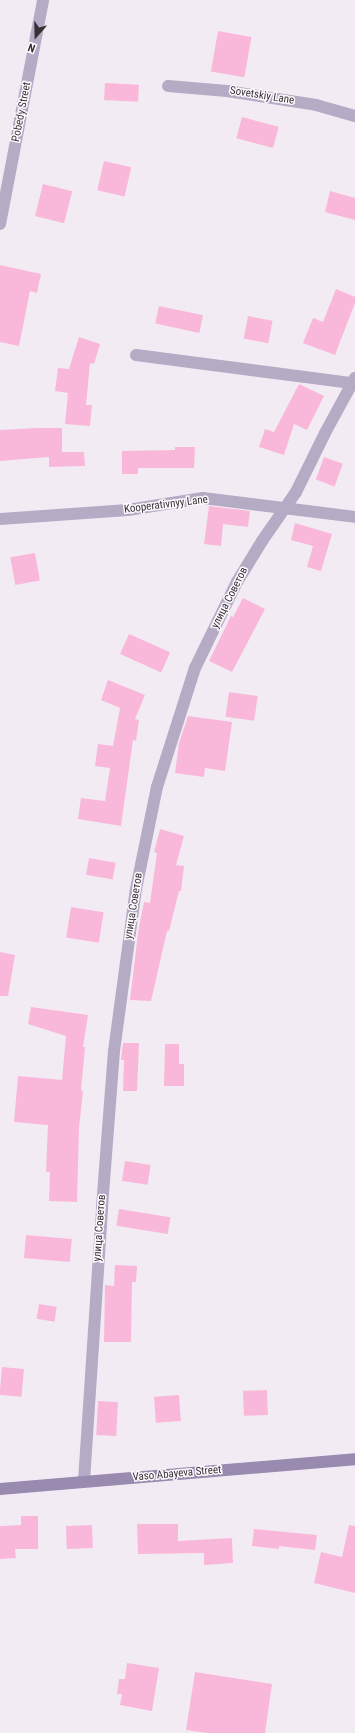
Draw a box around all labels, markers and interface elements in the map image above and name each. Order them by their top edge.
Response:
north arrow [16,16,56,56]
text: N [26,40,37,55]
street label: Pobedy Street [10,81,34,143]
street label: Sovetskiy Lane [229,84,295,108]
street label: Kooperativnyy Lane [123,493,209,517]
street label: улица Советов [209,565,251,631]
street label: улица Советов [122,872,146,940]
street label: улица Советов [91,1194,109,1262]
street label: Vaso Abayeva Street [132,1464,222,1484]

